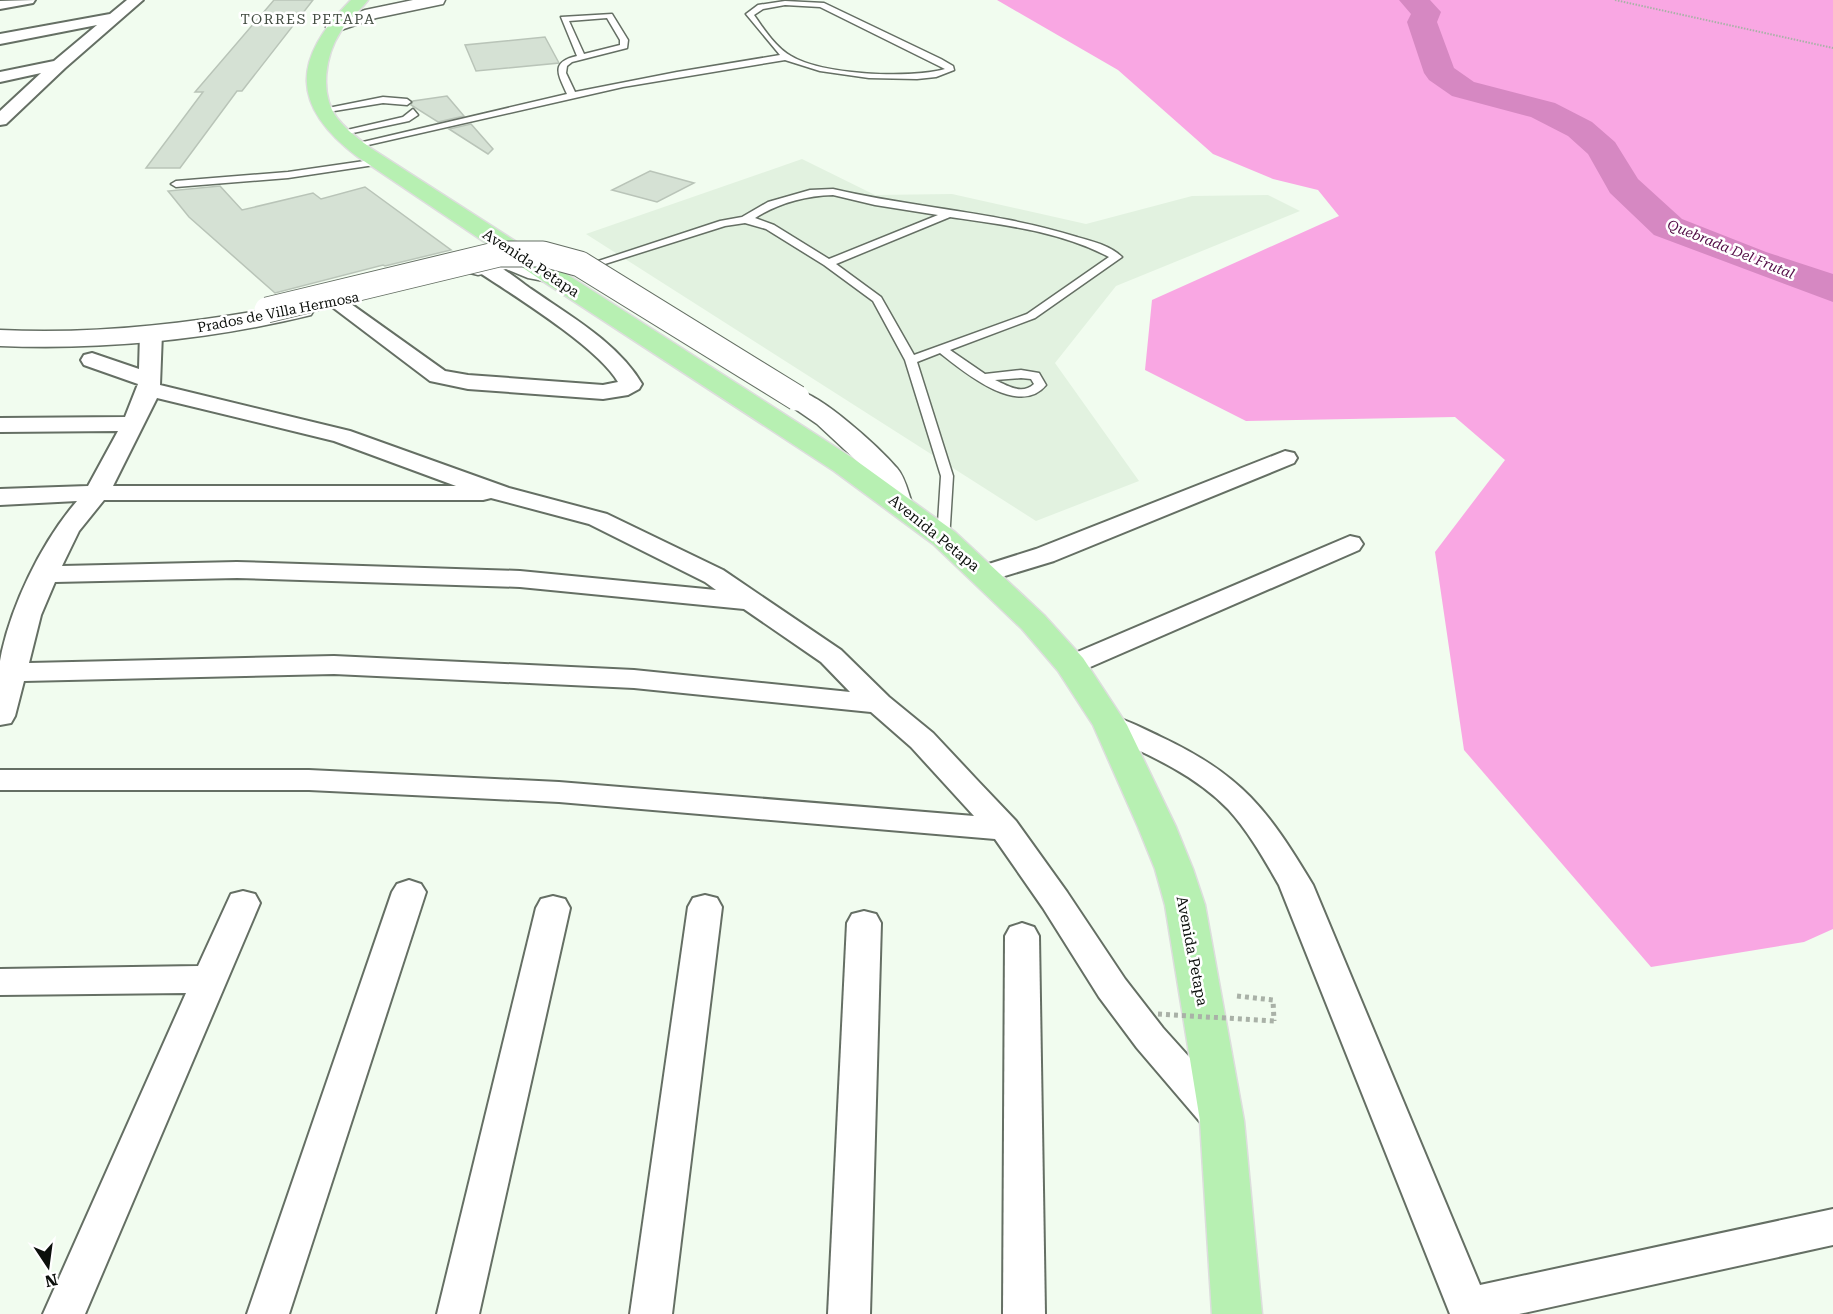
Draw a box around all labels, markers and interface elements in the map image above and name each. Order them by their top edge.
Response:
district label: TORRES PETAPA [240,11,376,27]
water label: Quebrada Del Frutal [1665,216,1797,282]
street label: Avenida Petapa [479,225,583,301]
street label: Prados de Villa Hermosa [196,288,361,336]
street label: Avenida Petapa [885,491,983,575]
street label: Avenida Petapa [1173,894,1211,1008]
north arrow [18,1236,78,1296]
text: N [43,1269,59,1291]

